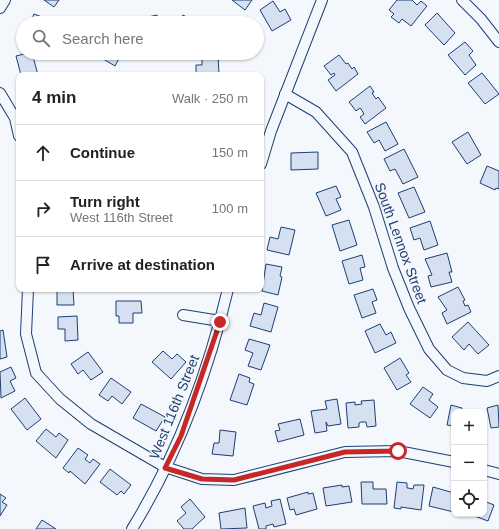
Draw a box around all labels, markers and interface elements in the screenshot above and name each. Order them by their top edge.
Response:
search box [16,16,264,60]
icon: search [30,27,52,49]
text: Search here [62,30,144,47]
text: 4 min [32,88,76,107]
text: Walk · 250 m [172,91,248,106]
icon: ahead [32,142,54,164]
text: Continue [70,144,135,161]
text: 150 m [212,145,248,160]
street label: South Lennox Street [372,180,430,306]
text: Turn right [70,193,140,210]
icon: right [32,198,54,220]
text: 100 m [212,201,248,216]
text: West 116th Street [70,210,173,225]
icon: arrive [32,254,54,276]
text: Arrive at destination [70,256,215,273]
route end [211,313,229,331]
street label: West 116th Street [146,353,202,461]
map controls [451,409,487,517]
button: + [451,409,487,445]
route start [389,442,407,460]
button: − [451,445,487,481]
button: locate [451,481,487,517]

